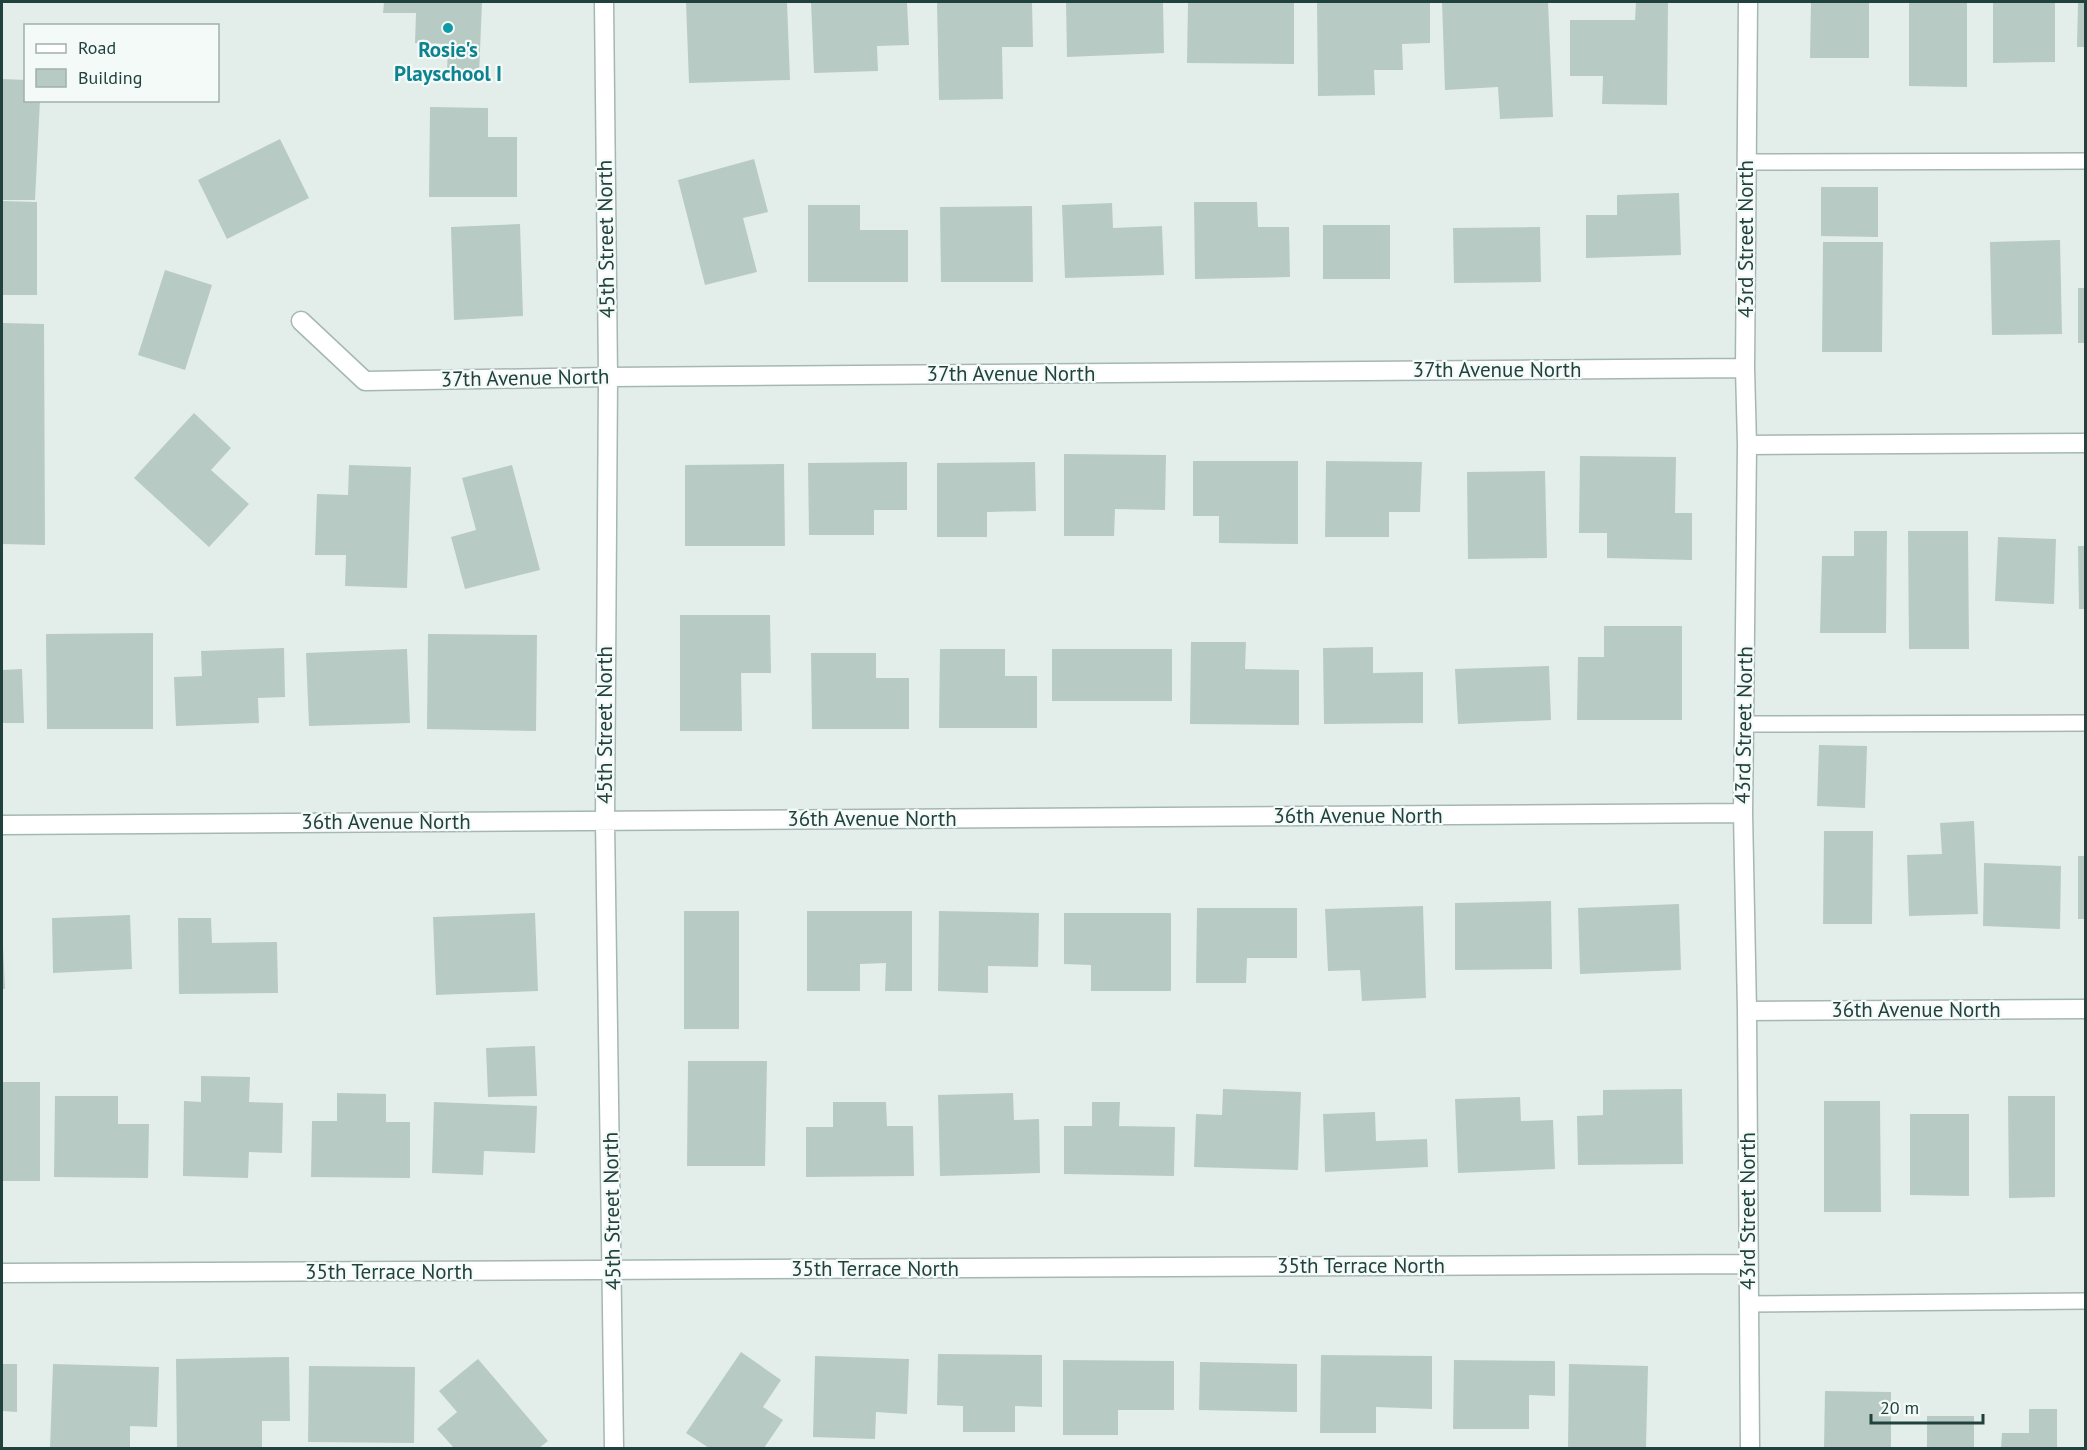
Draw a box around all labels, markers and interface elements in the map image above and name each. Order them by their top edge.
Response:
marker: Rosie's Playschool I [441,21,455,35]
legend [24,24,219,102]
text: Road [78,36,116,59]
place label: Rosie's Playschool I [394,36,502,87]
text: Building [78,66,142,89]
street label: 45th Street North [591,160,620,318]
street label: 43rd Street North [1732,160,1759,318]
street label: 37th Avenue North [1413,356,1581,383]
street label: 37th Avenue North [927,360,1095,387]
street label: 37th Avenue North [440,363,610,392]
street label: 45th Street North [591,646,618,804]
street label: 43rd Street North [1729,646,1758,804]
street label: 36th Avenue North [1273,802,1443,829]
street label: 36th Avenue North [787,805,957,832]
street label: 36th Avenue North [301,808,471,835]
street label: 36th Avenue North [1831,996,2001,1023]
street label: 45th Street North [597,1132,626,1290]
street label: 43rd Street North [1734,1132,1761,1290]
street label: 35th Terrace North [1277,1252,1445,1279]
street label: 35th Terrace North [791,1255,959,1282]
street label: 35th Terrace North [305,1258,473,1285]
scale bar [1871,1387,1984,1425]
text: 20 m [1880,1396,1919,1419]

